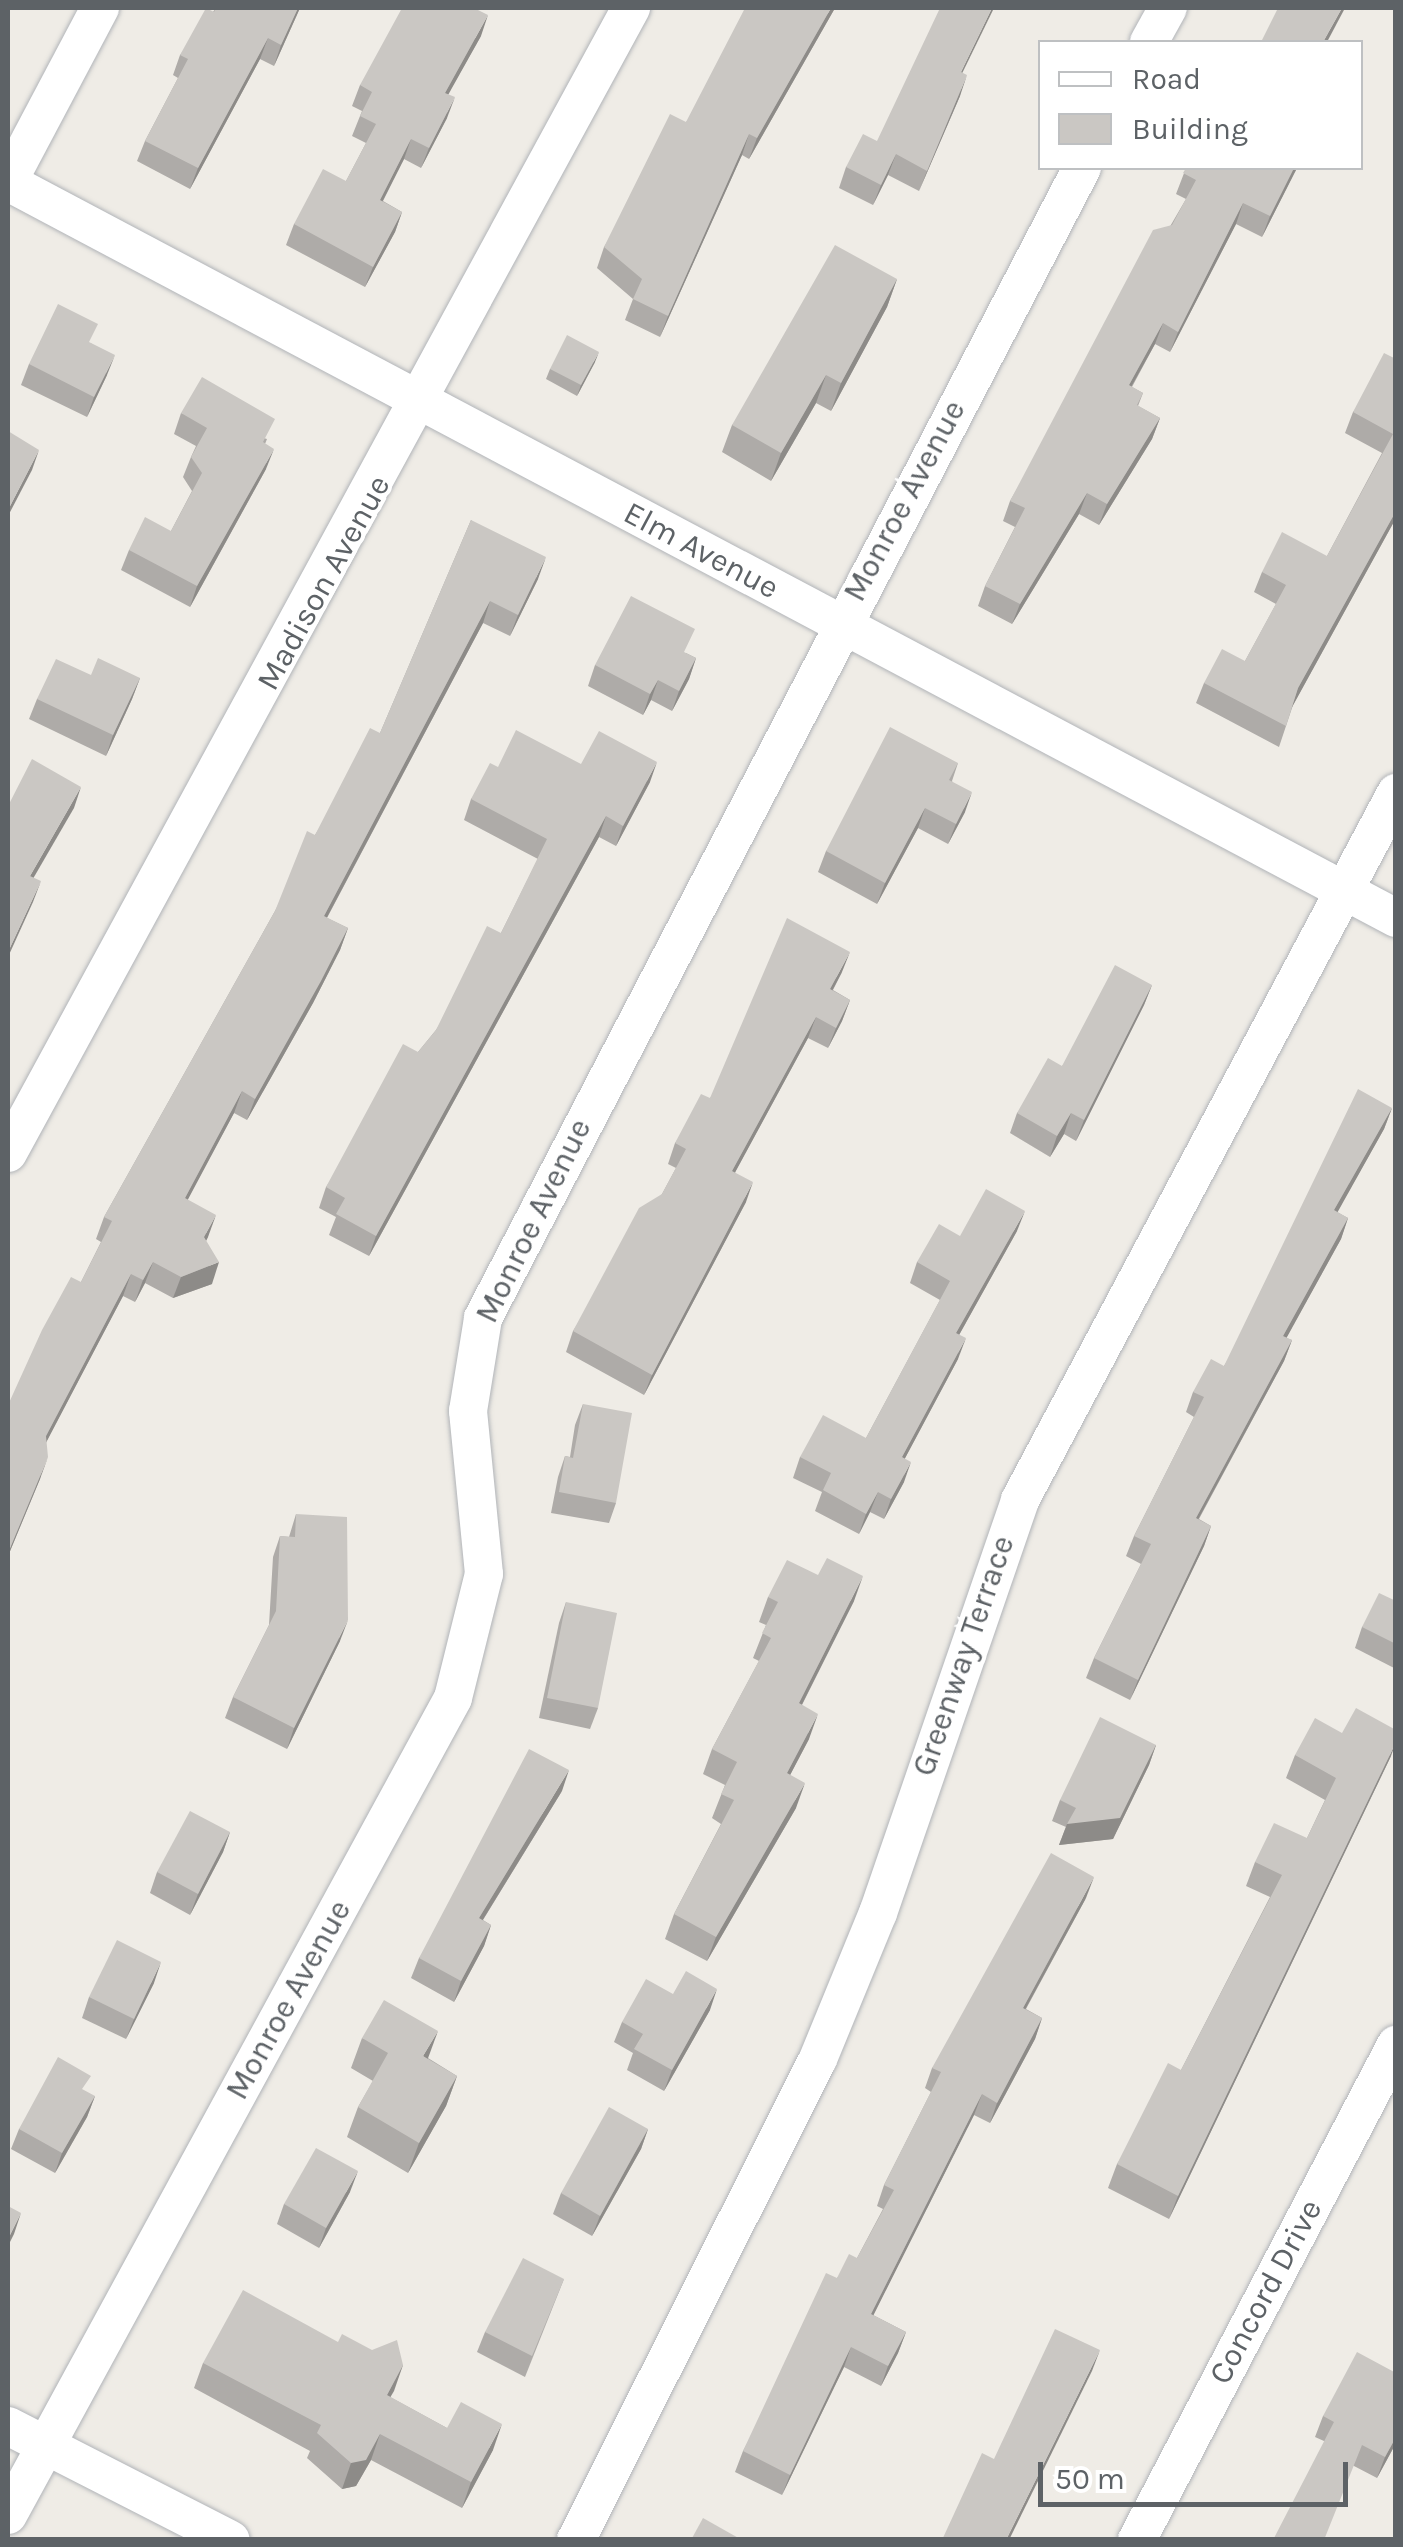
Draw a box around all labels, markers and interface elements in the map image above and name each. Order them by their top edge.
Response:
legend [1038,40,1363,170]
text: Road [1132,61,1201,97]
text: Building [1132,111,1248,147]
street label: Monroe Avenue [836,394,974,608]
street label: Madison Avenue [249,469,399,697]
street label: Elm Avenue [617,494,785,608]
street label: Monroe Avenue [468,1113,600,1329]
street label: Greenway Terrace [905,1531,1023,1781]
street label: Monroe Avenue [218,1893,360,2107]
street label: Concord Drive [1201,2193,1331,2391]
scale bar [1043,2442,1353,2504]
text: 50 m [1055,2461,1125,2497]

